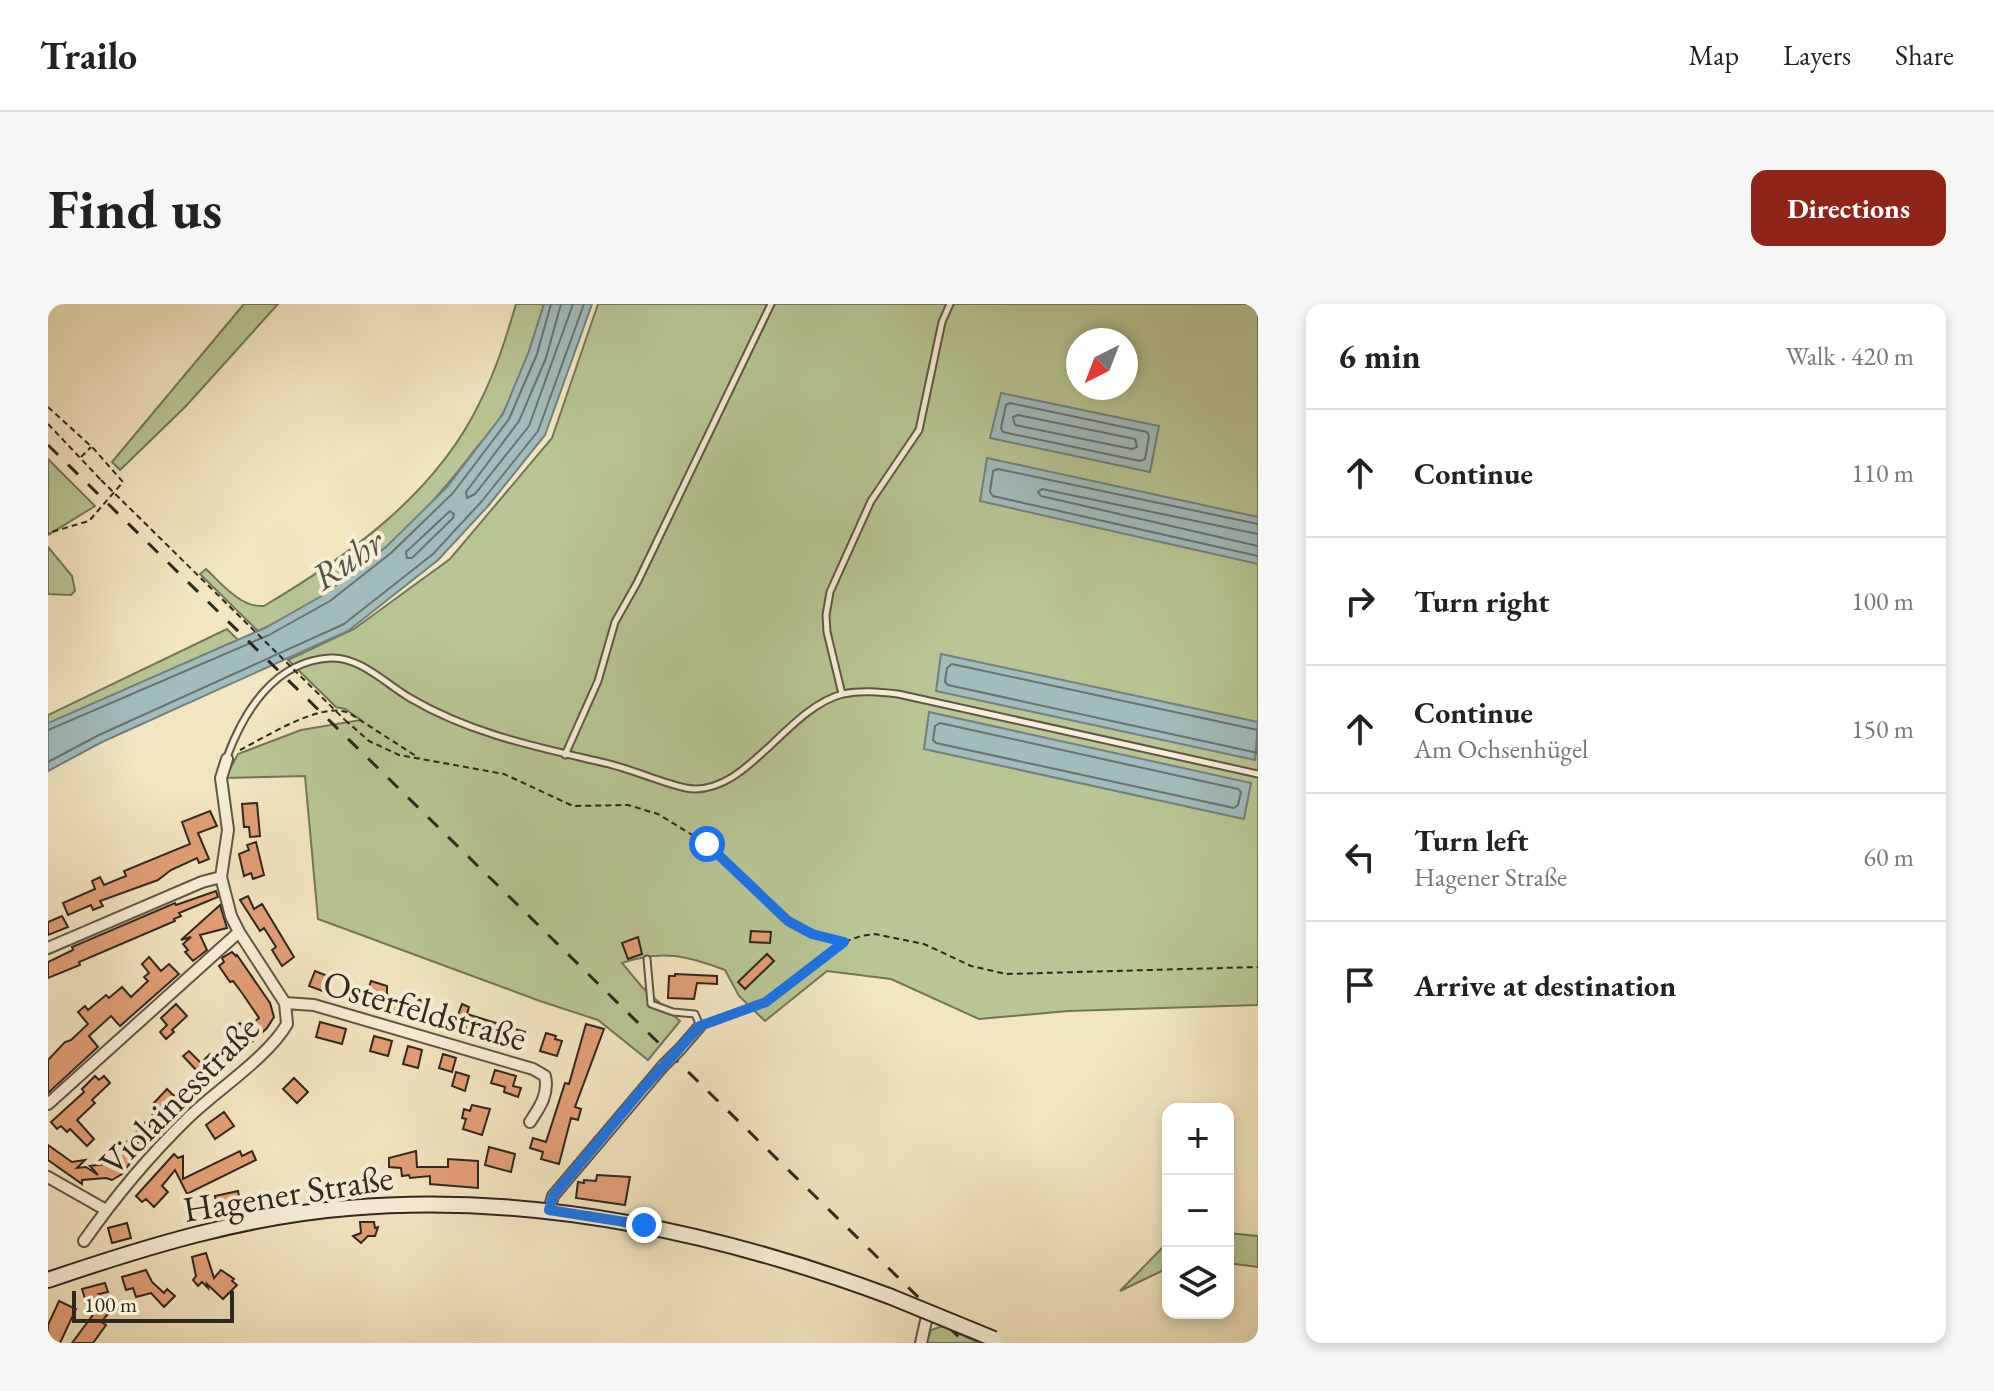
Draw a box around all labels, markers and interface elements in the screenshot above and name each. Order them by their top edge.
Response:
text: Trailo [40,31,137,80]
text: Map [1689,37,1739,73]
text: Layers [1783,37,1851,73]
text: Share [1895,37,1954,73]
button: Directions [1751,170,1946,246]
text: Find us [48,172,222,245]
north arrow [1066,328,1138,400]
text: 6 min [1338,334,1421,378]
text: Walk · 420 m [1786,339,1914,373]
icon: ahead [1338,451,1382,495]
text: Continue [1414,454,1533,493]
text: 110 m [1851,456,1914,490]
water label: Ruhr [301,516,394,601]
icon: right [1338,579,1382,623]
text: Turn right [1414,582,1550,621]
text: 100 m [1851,584,1914,618]
text: Continue [1414,693,1533,732]
icon: ahead [1338,707,1382,751]
text: 150 m [1851,712,1914,746]
text: Am Ochsenhügel [1414,732,1588,766]
text: Turn left [1414,821,1528,860]
route start [689,826,725,862]
icon: left [1338,835,1382,879]
text: 60 m [1864,840,1914,874]
text: Hagener Straße [1414,860,1567,894]
street label: Osterfeldstraße [318,959,532,1061]
icon: arrive [1338,963,1382,1007]
text: Arrive at destination [1414,966,1676,1005]
street label: Violainesstraße [89,1005,269,1185]
map controls [1162,1103,1234,1319]
button: + [1162,1103,1234,1175]
street label: Hagener Straße [180,1153,396,1233]
button: − [1162,1175,1234,1247]
route end [626,1207,662,1243]
button: layers [1162,1247,1234,1319]
scale bar [72,1287,234,1323]
text: 100 m [84,1290,137,1319]

